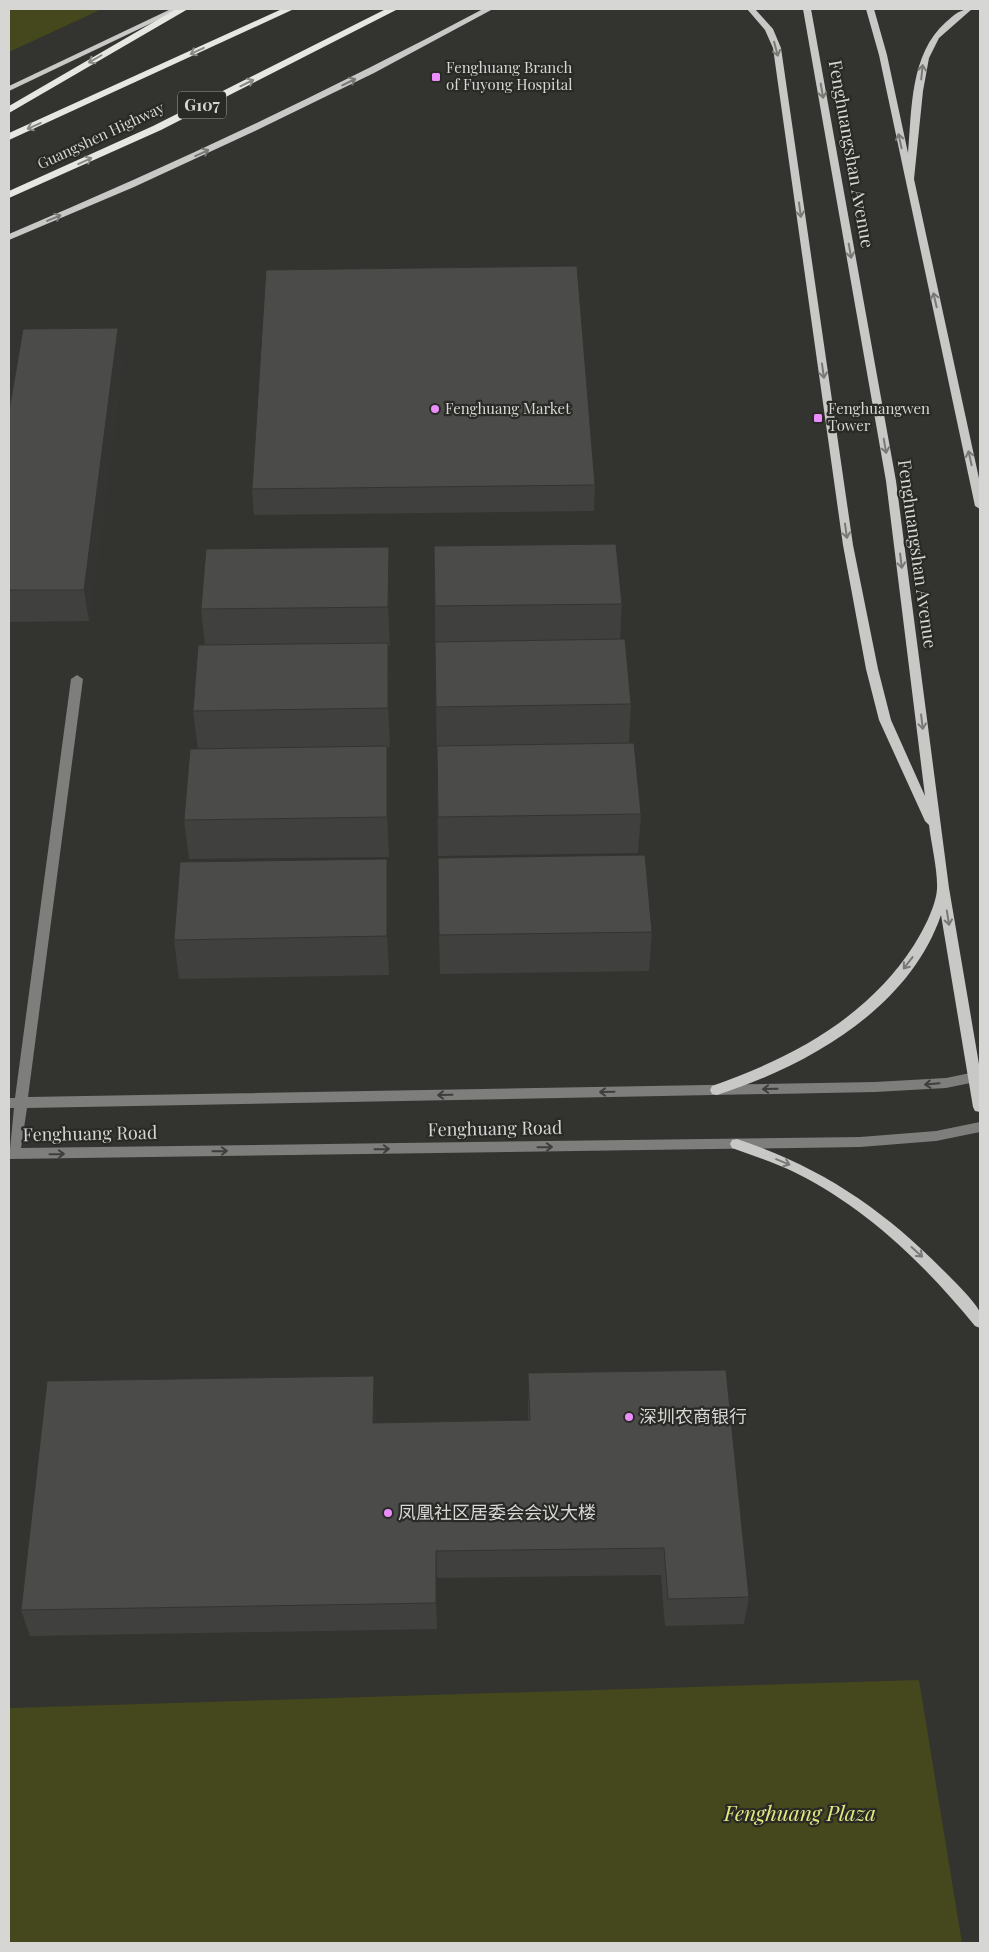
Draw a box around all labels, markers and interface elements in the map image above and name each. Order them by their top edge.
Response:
one-way arrow [772,41,781,57]
one-way arrow [190,47,205,57]
one-way arrow [89,55,103,65]
place label: Fenghuang Branch of Fuyong Hospital [446,57,573,94]
street label: Fenghuangshan Avenue [824,58,880,250]
one-way arrow [917,64,927,80]
marker: Fenghuang Branch of Fuyong Hospital [430,71,442,83]
one-way arrow [341,77,356,87]
one-way arrow [239,78,254,87]
one-way arrow [818,83,827,99]
road number: G107 [178,92,226,118]
street label: Guangshen Highway [34,97,168,173]
one-way arrow [27,122,42,131]
one-way arrow [895,133,904,149]
one-way arrow [194,147,209,157]
one-way arrow [77,155,92,165]
one-way arrow [795,201,805,217]
one-way arrow [46,213,61,223]
one-way arrow [846,243,856,259]
one-way arrow [929,292,939,308]
one-way arrow [818,362,828,378]
place label: Fenghuang Market [445,398,571,418]
place label: Fenghuangwen Tower [828,398,930,435]
marker: Fenghuang Market [429,403,441,415]
marker: Fenghuangwen Tower [812,412,824,424]
one-way arrow [880,437,890,453]
one-way arrow [965,451,974,467]
street label: Fenghuangshan Avenue [893,458,943,650]
one-way arrow [841,523,851,539]
one-way arrow [896,553,906,569]
one-way arrow [917,714,927,730]
one-way arrow [944,910,954,926]
one-way arrow [903,956,913,970]
one-way arrow [925,1079,941,1089]
one-way arrow [762,1084,778,1094]
one-way arrow [600,1087,616,1097]
one-way arrow [437,1090,454,1100]
street label: Fenghuang Road [428,1115,563,1141]
street label: Fenghuang Road [23,1120,158,1146]
one-way arrow [536,1142,553,1152]
one-way arrow [374,1144,390,1154]
one-way arrow [212,1146,228,1156]
one-way arrow [49,1149,65,1158]
one-way arrow [775,1158,790,1168]
one-way arrow [910,1246,923,1258]
place label: 深圳农商银行 [639,1404,747,1428]
marker: 深圳农商银行 [623,1411,635,1423]
place label: 凤凰社区居委会会议大楼 [398,1500,596,1524]
marker: 凤凰社区居委会会议大楼 [382,1507,394,1519]
park label: Fenghuang Plaza [723,1798,876,1826]

